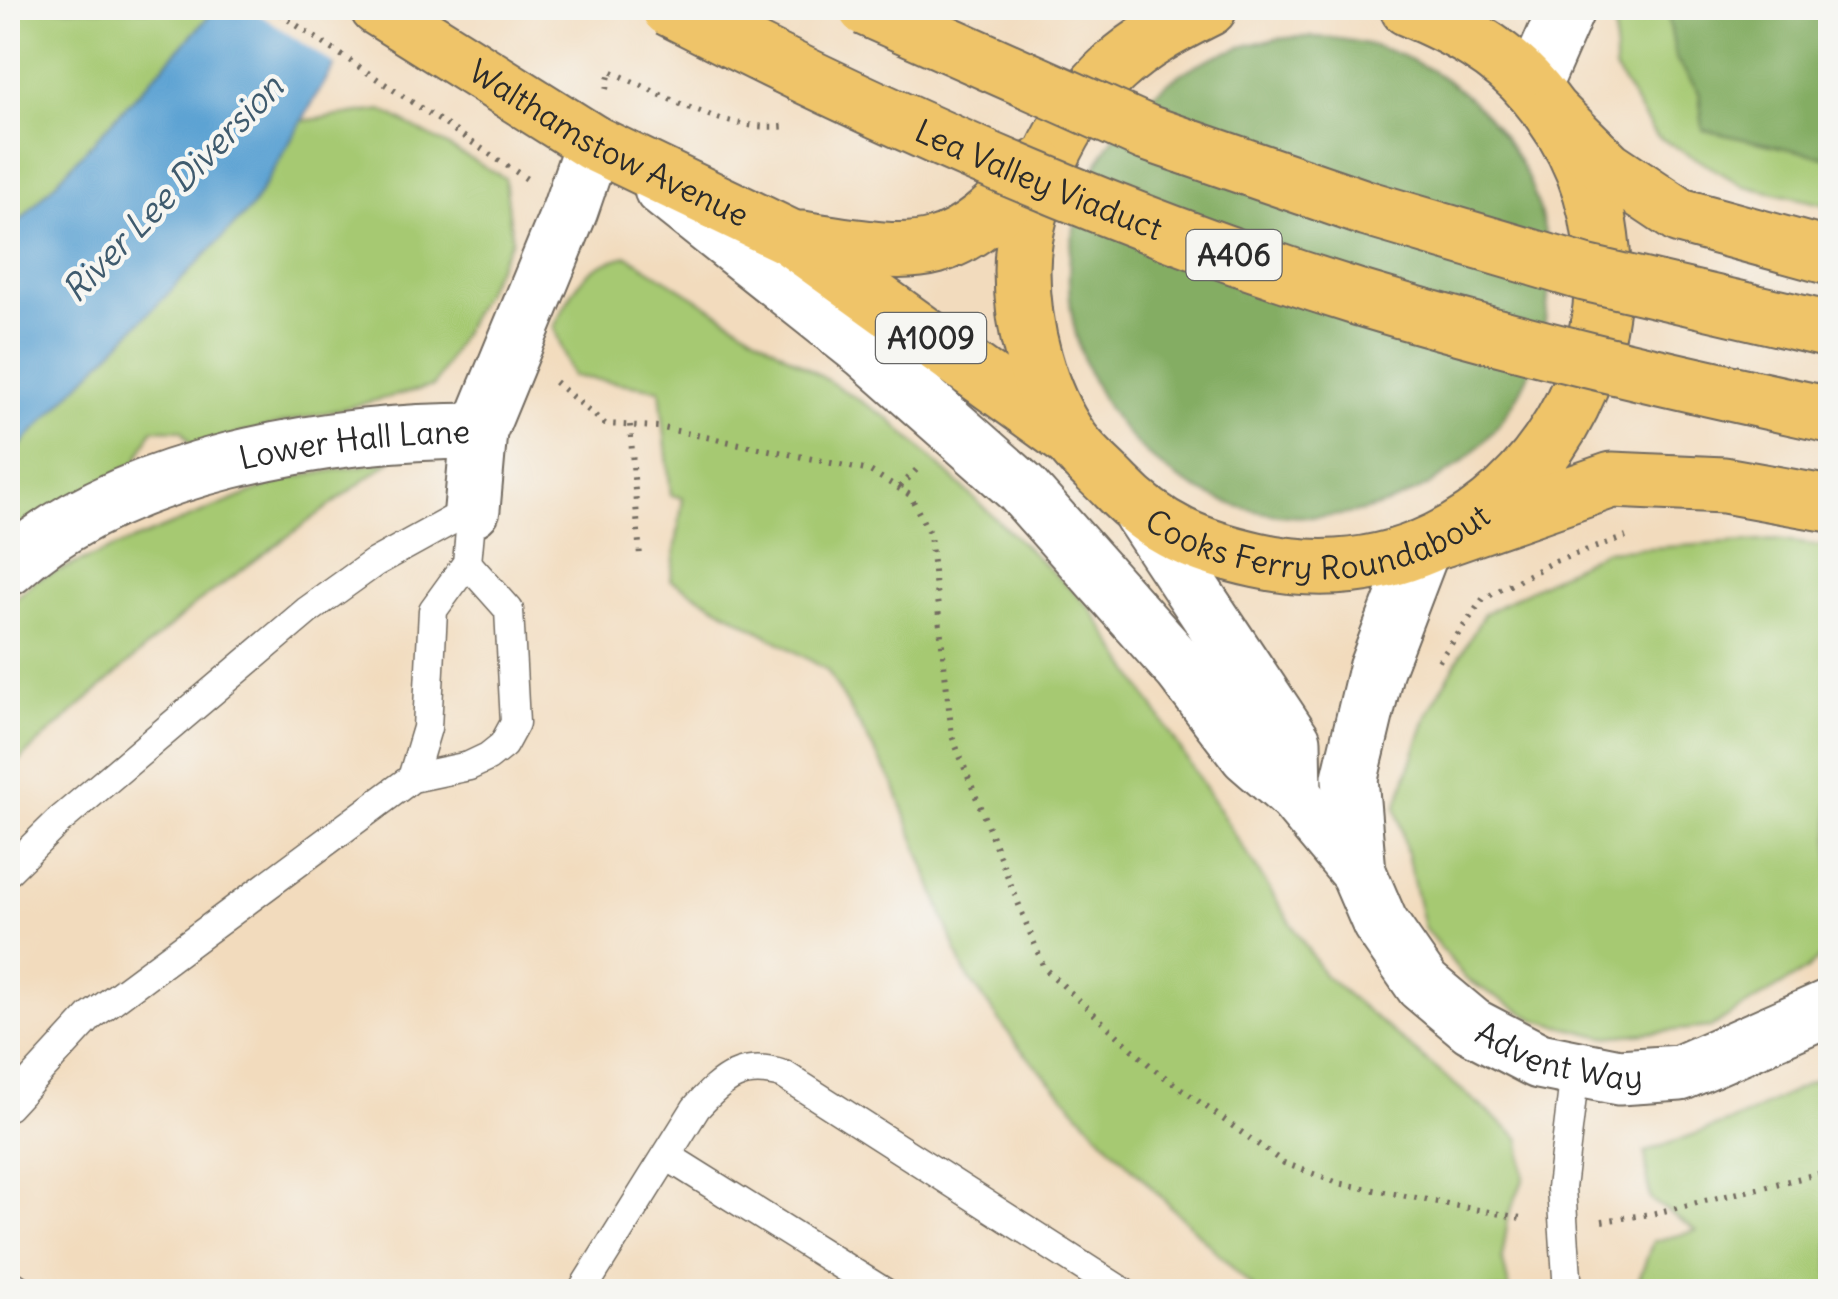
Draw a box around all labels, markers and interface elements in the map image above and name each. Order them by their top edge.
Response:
street label: Walthamstow Avenue [462,50,756,235]
water label: River Lee Diversion [52,65,292,311]
street label: Lea Valley Viaduct [909,110,1169,249]
road number: A406 [1186,230,1282,280]
road number: A1009 [876,313,986,363]
street label: Lower Hall Lane [235,411,470,478]
street label: Cooks Ferry Roundabout [1137,483,1495,527]
text: Cooks Ferry Roundabout [1138,495,1498,588]
street label: Advent Way [1469,1011,1644,1098]

